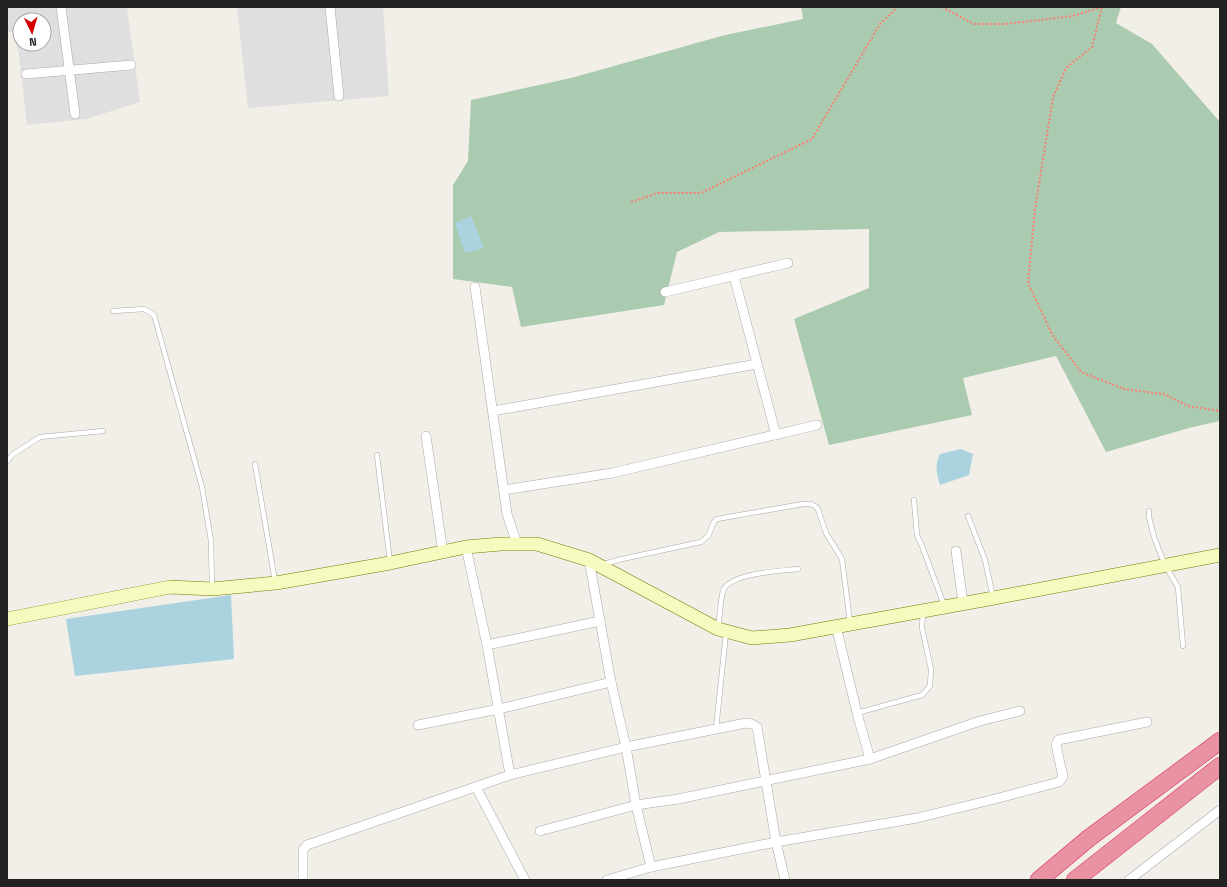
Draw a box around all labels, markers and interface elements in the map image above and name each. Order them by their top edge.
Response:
north arrow [12,12,52,52]
text: N [29,35,37,49]

